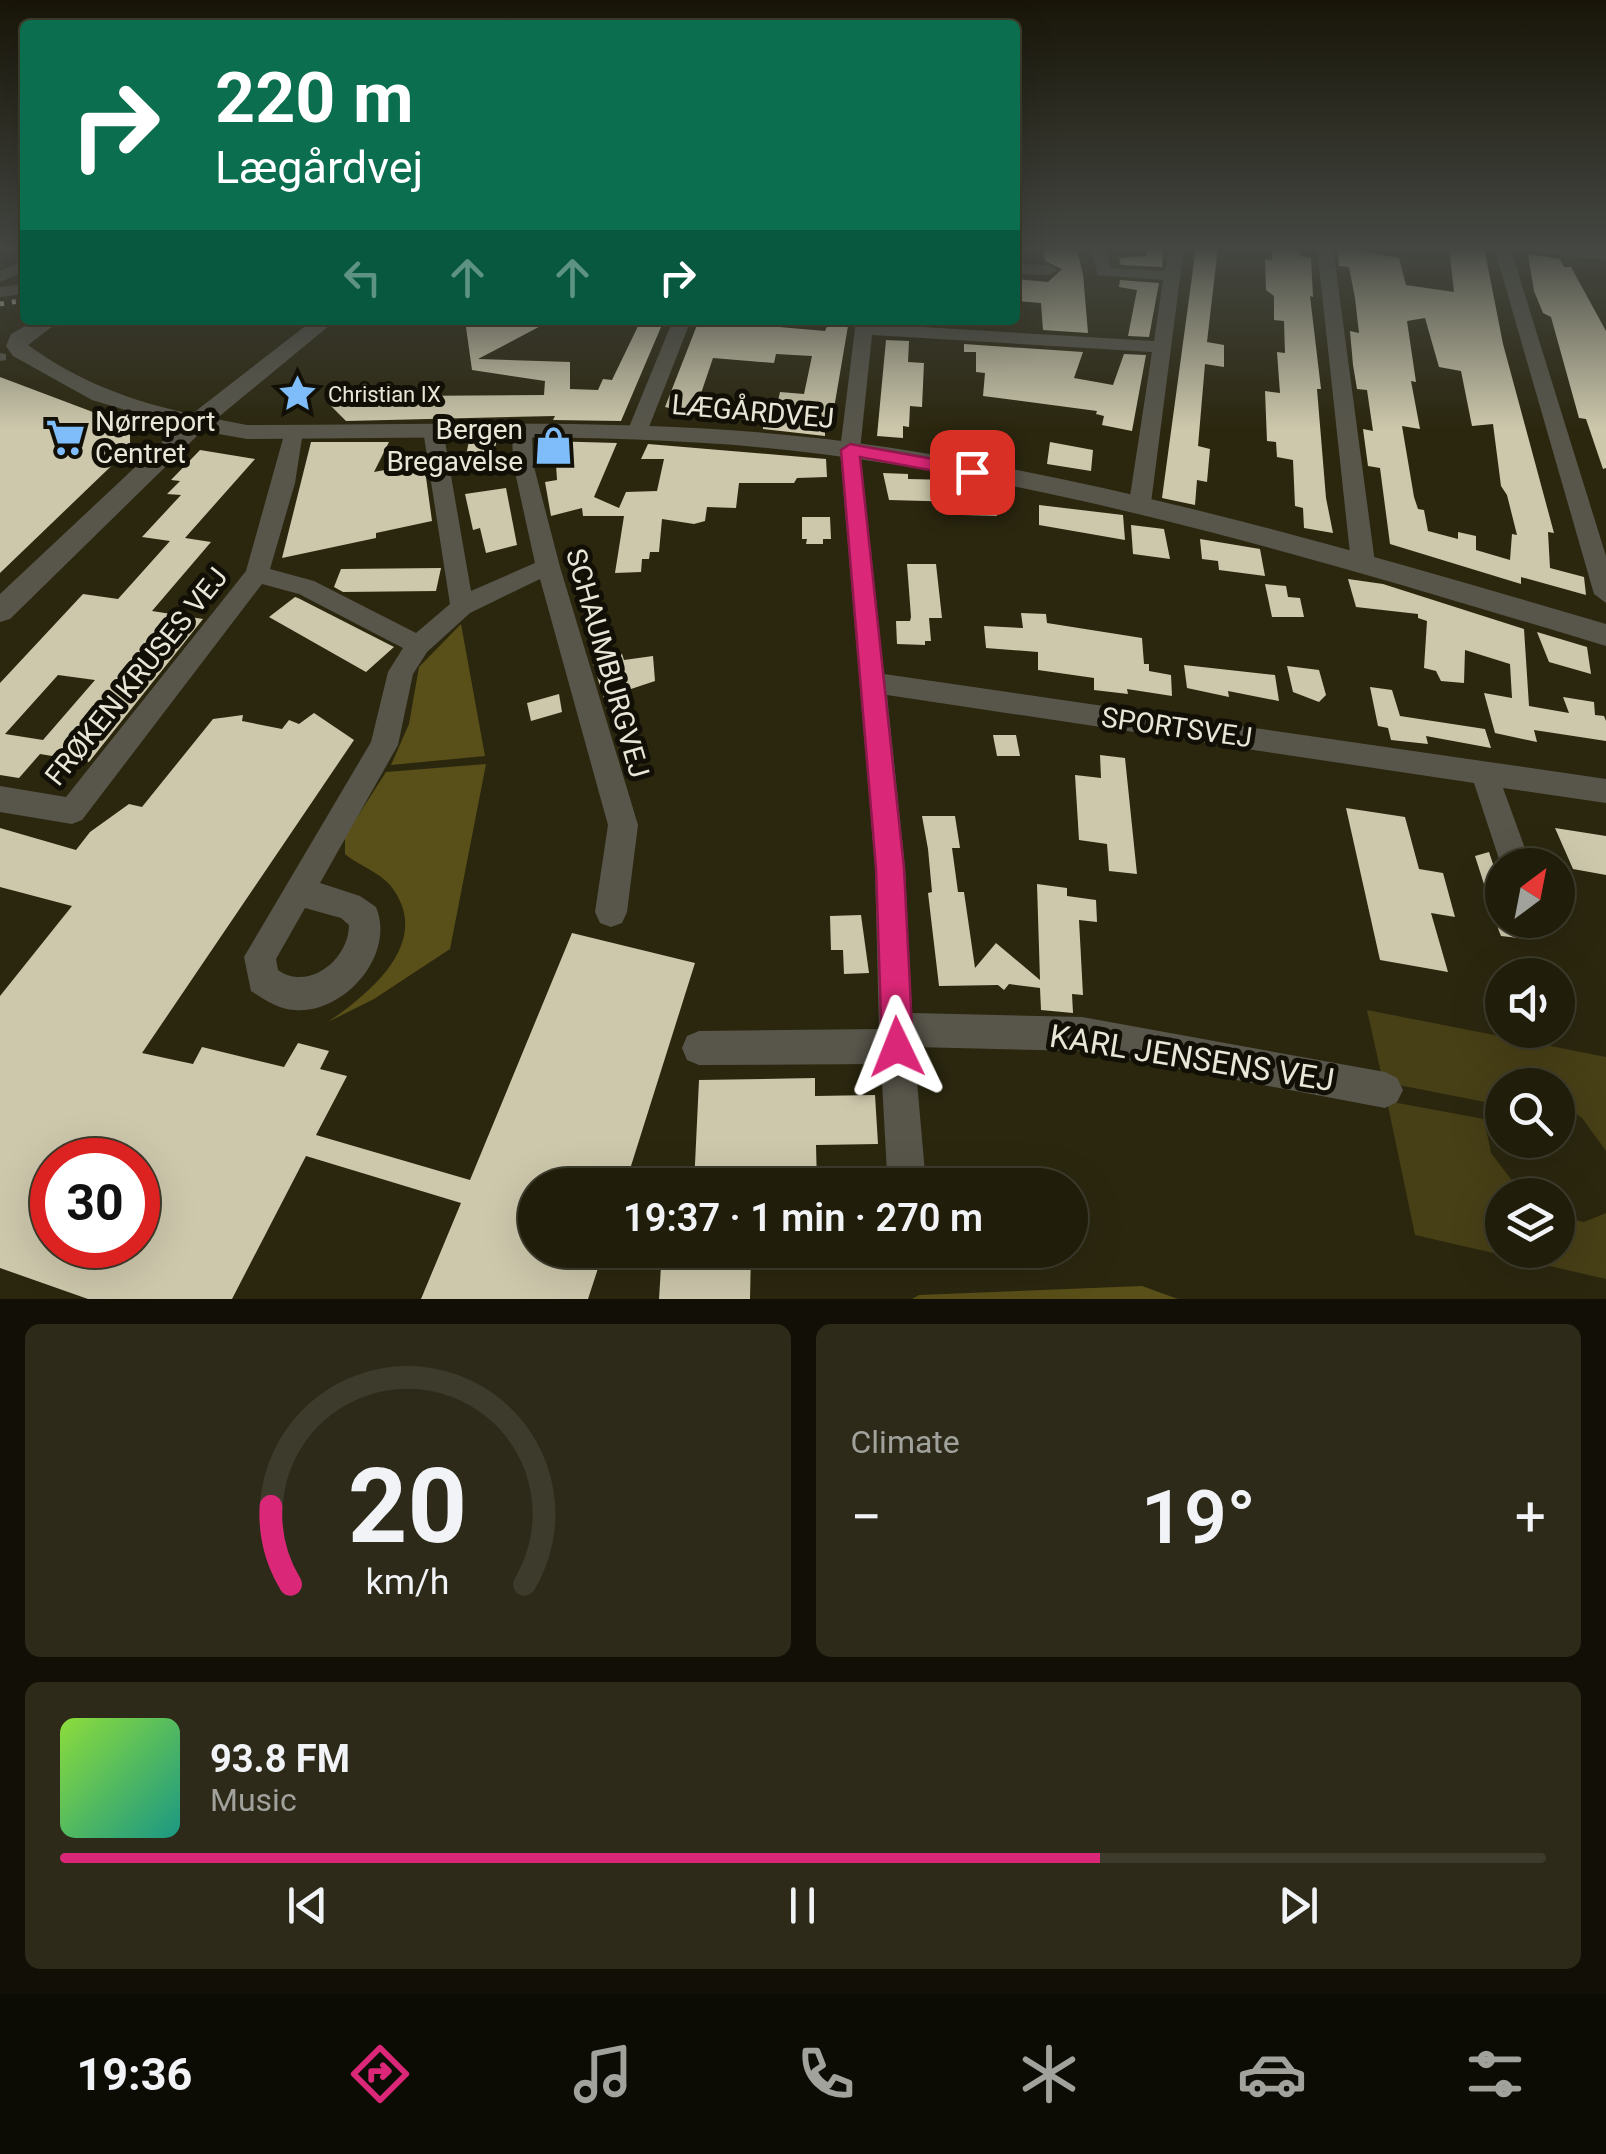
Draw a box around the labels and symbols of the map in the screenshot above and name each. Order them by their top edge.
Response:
place icon: Christian IX [277,373,319,415]
place label: Christian IX [328,382,441,407]
street label: LÆGÅRDVEJ [670,387,836,435]
place label: Nørreport Centret [95,405,215,470]
place label: Bergen Bregavelse [386,413,523,478]
supermarket icon: Nørreport Centret [44,416,86,458]
shop icon: Bergen Bregavelse [532,424,574,466]
pin [930,430,1015,515]
street label: SCHAUMBURGVEJ [559,545,656,782]
street label: FRØKEN KRUSES VEJ [38,561,234,792]
street label: SPORTSVEJ [1099,701,1255,754]
north arrow [1485,848,1575,938]
position arrow [845,995,949,1099]
street label: KARL JENSENS VEJ [1047,1017,1337,1099]
speed limit sign: 30 [30,1138,160,1268]

